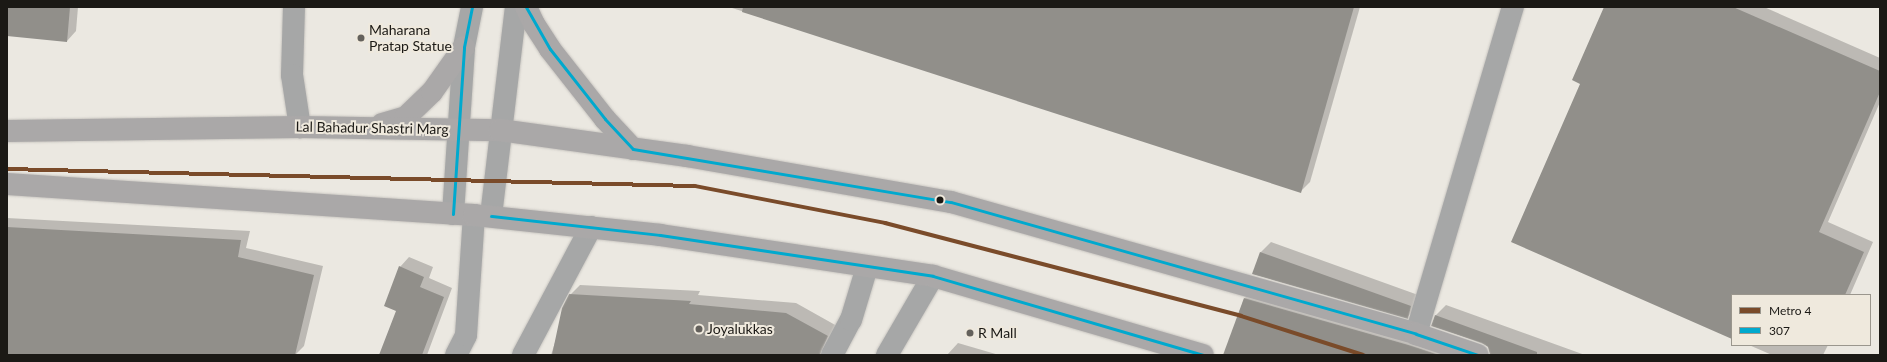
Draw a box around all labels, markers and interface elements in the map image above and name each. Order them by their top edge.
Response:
place label: Maharana Pratap Statue [369,22,452,54]
marker: Maharana Pratap Statue [356,33,366,43]
street label: Lal Bahadur Shastri Marg [295,118,449,138]
unlabelled marker [935,195,945,205]
legend [1731,294,1871,346]
text: Metro 4 [1769,303,1812,318]
place label: Joyalukkas [707,321,773,337]
text: 307 [1769,323,1790,338]
marker: Joyalukkas [694,324,704,334]
place label: R Mall [978,325,1017,341]
marker: R Mall [965,328,975,338]

